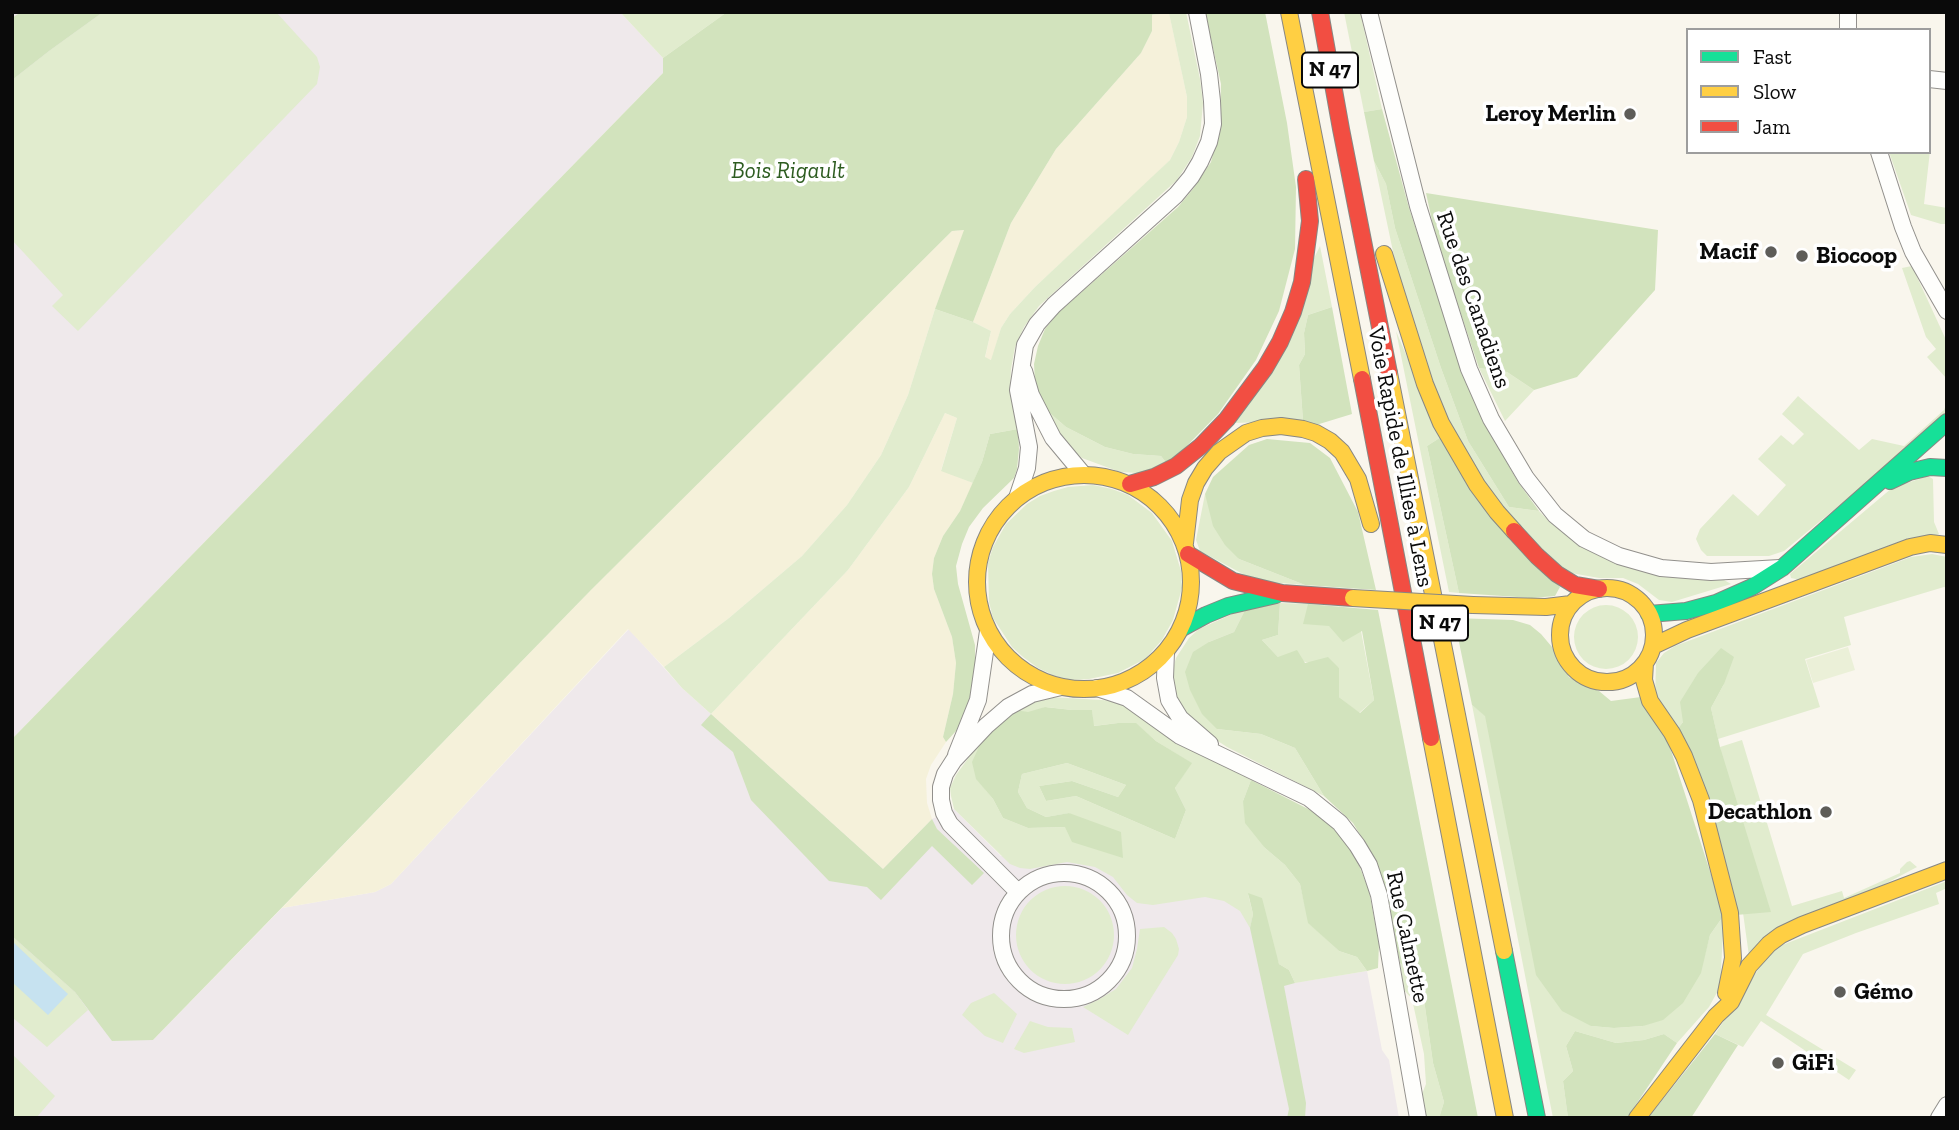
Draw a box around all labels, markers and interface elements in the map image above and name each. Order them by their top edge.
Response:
legend [1686,28,1931,154]
text: Fast [1753,44,1792,69]
road number: N 47 [1302,52,1358,88]
text: Slow [1753,79,1796,104]
place label: Leroy Merlin [1485,100,1616,128]
marker: Leroy Merlin [1622,106,1638,122]
text: Jam [1753,114,1790,139]
park label: Bois Rigault [731,157,845,185]
street label: Rue des Canadiens [1430,208,1516,392]
place label: Macif [1699,238,1757,266]
place label: Biocoop [1816,242,1897,270]
marker: Macif [1763,244,1779,260]
marker: Biocoop [1794,248,1810,264]
street label: Voie Rapide de Illies à Lens [1361,325,1439,589]
road number: N 47 [1412,606,1468,640]
place label: Decathlon [1708,798,1812,826]
marker: Decathlon [1818,804,1834,820]
street label: Rue Calmette [1380,869,1434,1005]
place label: Gémo [1854,978,1913,1006]
marker: Gémo [1832,984,1848,1000]
place label: GiFi [1792,1049,1834,1077]
marker: GiFi [1770,1055,1786,1071]

